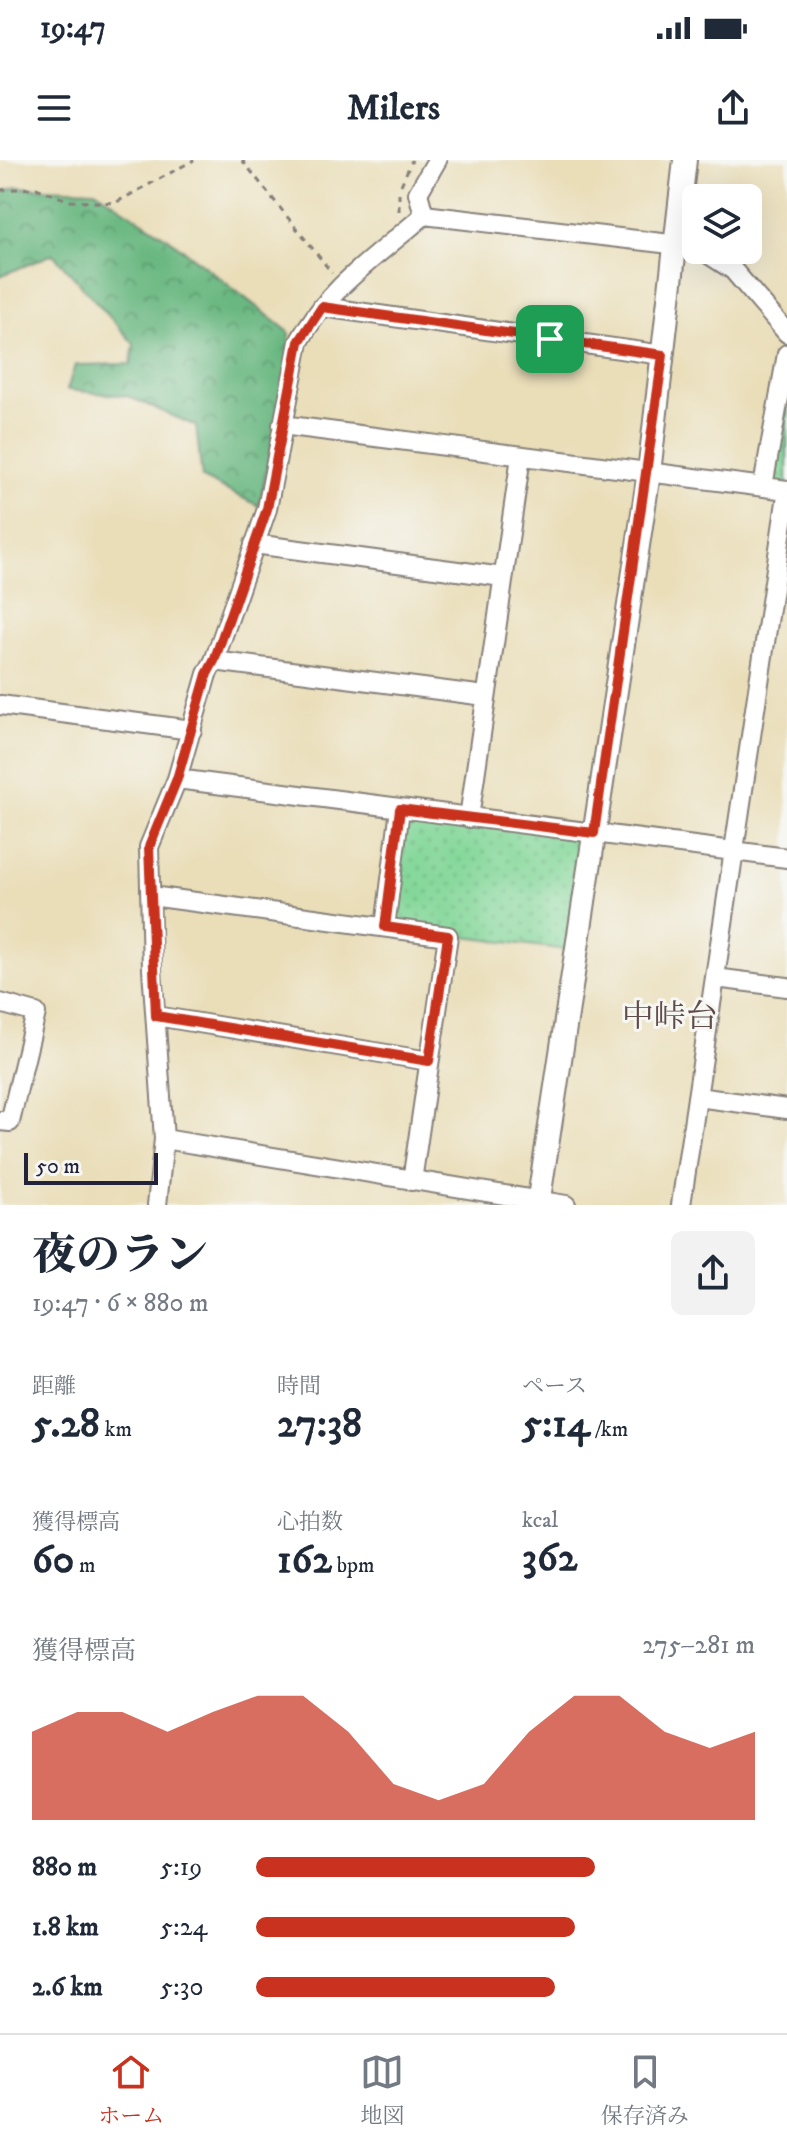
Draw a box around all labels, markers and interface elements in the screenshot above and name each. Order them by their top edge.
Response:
text: 19:47 [40,10,106,47]
icon: menu [32,86,76,130]
text: Milers [347,86,440,131]
icon: share [711,86,755,130]
map controls [682,184,762,264]
button: layers [682,184,762,264]
pin [516,305,584,373]
icon: arrive [528,317,572,361]
district label: 中峠台 [622,998,718,1038]
scale bar [24,1149,158,1185]
text: 50 m [36,1153,80,1180]
text: 夜のラン [32,1229,208,1284]
button: share [671,1231,755,1315]
text: 19:47 · 6 × 880 m [32,1287,209,1320]
text: 距離 [32,1373,76,1400]
text: 時間 [277,1373,321,1400]
text: ペース [522,1373,587,1400]
text: 5.28 [32,1400,100,1450]
text: 27:38 [277,1400,362,1450]
text: 5:14 [522,1400,590,1450]
text: km [100,1416,132,1443]
text: /km [590,1416,628,1443]
text: kcal [522,1507,558,1534]
text: 獲得標高 [32,1509,120,1536]
text: 心拍数 [277,1509,343,1536]
text: 362 [522,1534,577,1584]
text: 60 [32,1536,74,1586]
text: 162 [277,1536,332,1586]
text: m [74,1552,96,1579]
text: bpm [332,1552,375,1579]
text: 275–281 m [642,1629,755,1662]
text: 獲得標高 [32,1635,136,1668]
text: 880 m [32,1851,97,1884]
text: 5:19 [160,1851,202,1884]
text: 1.8 km [32,1911,99,1944]
text: 5:24 [160,1911,207,1944]
text: 2.6 km [32,1971,103,2004]
text: 5:30 [160,1971,203,2004]
tab: ホーム [98,2050,164,2130]
tab: 地図 [360,2050,405,2130]
tab: 保存済み [601,2050,689,2130]

